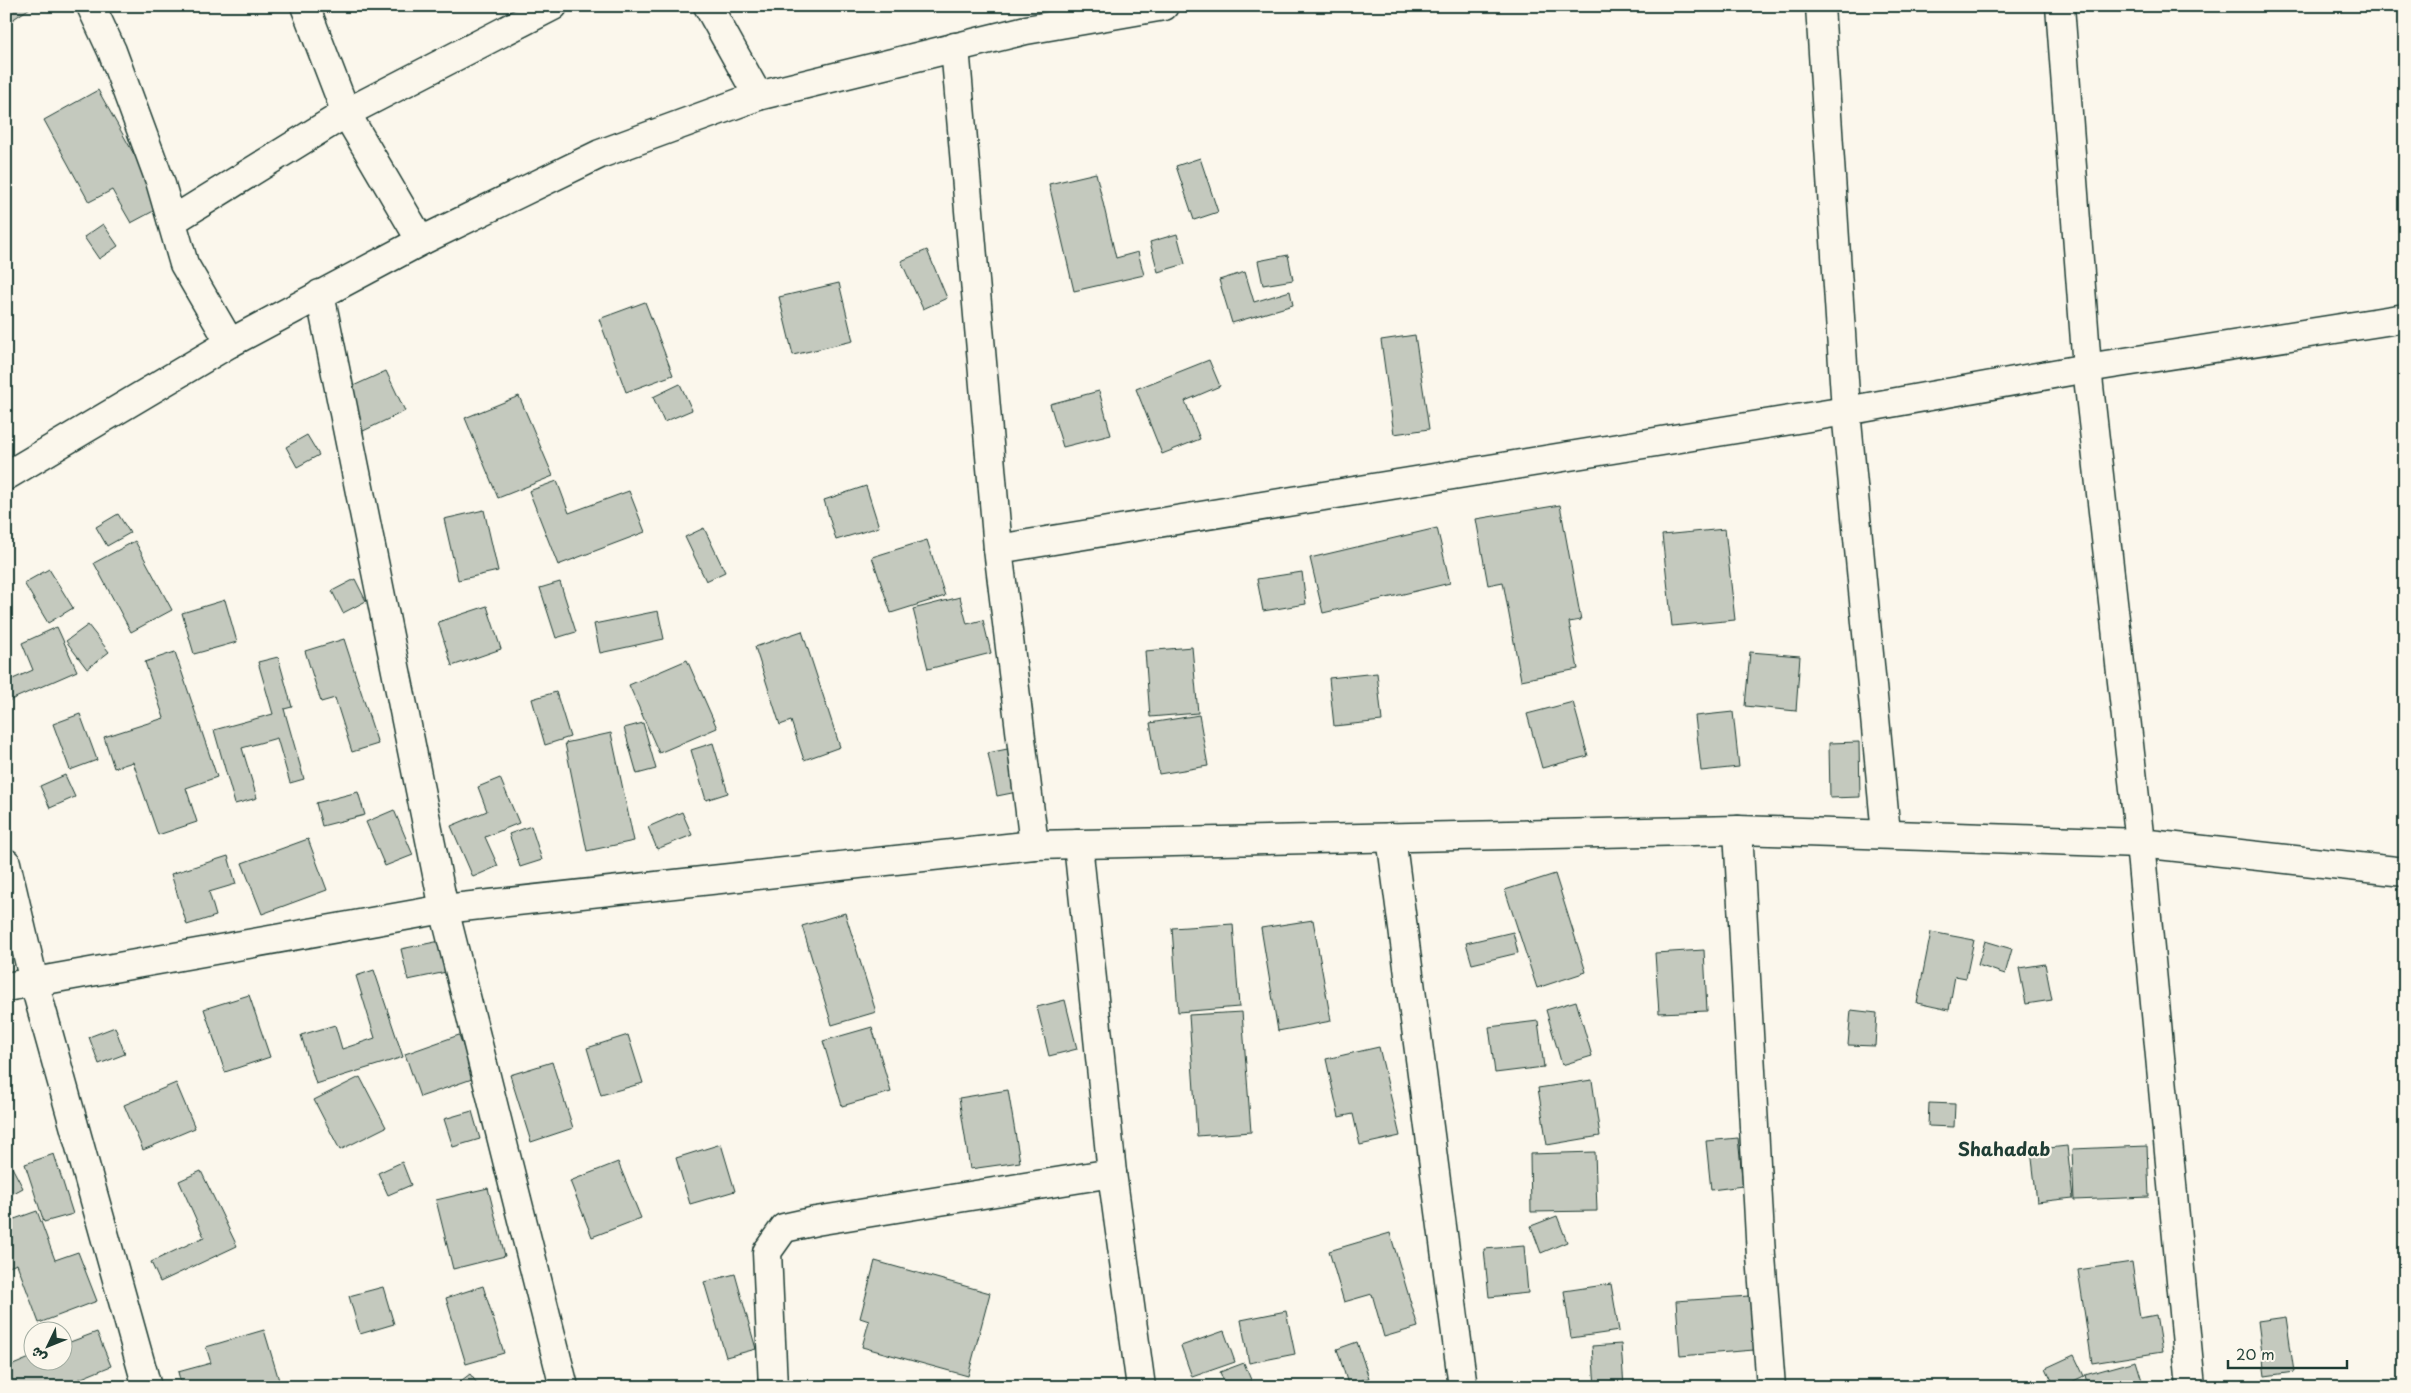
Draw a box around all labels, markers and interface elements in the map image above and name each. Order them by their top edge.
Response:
district label: Shahadab [1958,1135,2051,1162]
north arrow [22,1320,72,1370]
scale bar [2228,1338,2347,1370]
text: ش [25,1342,51,1368]
text: 20 m [2236,1342,2275,1365]

